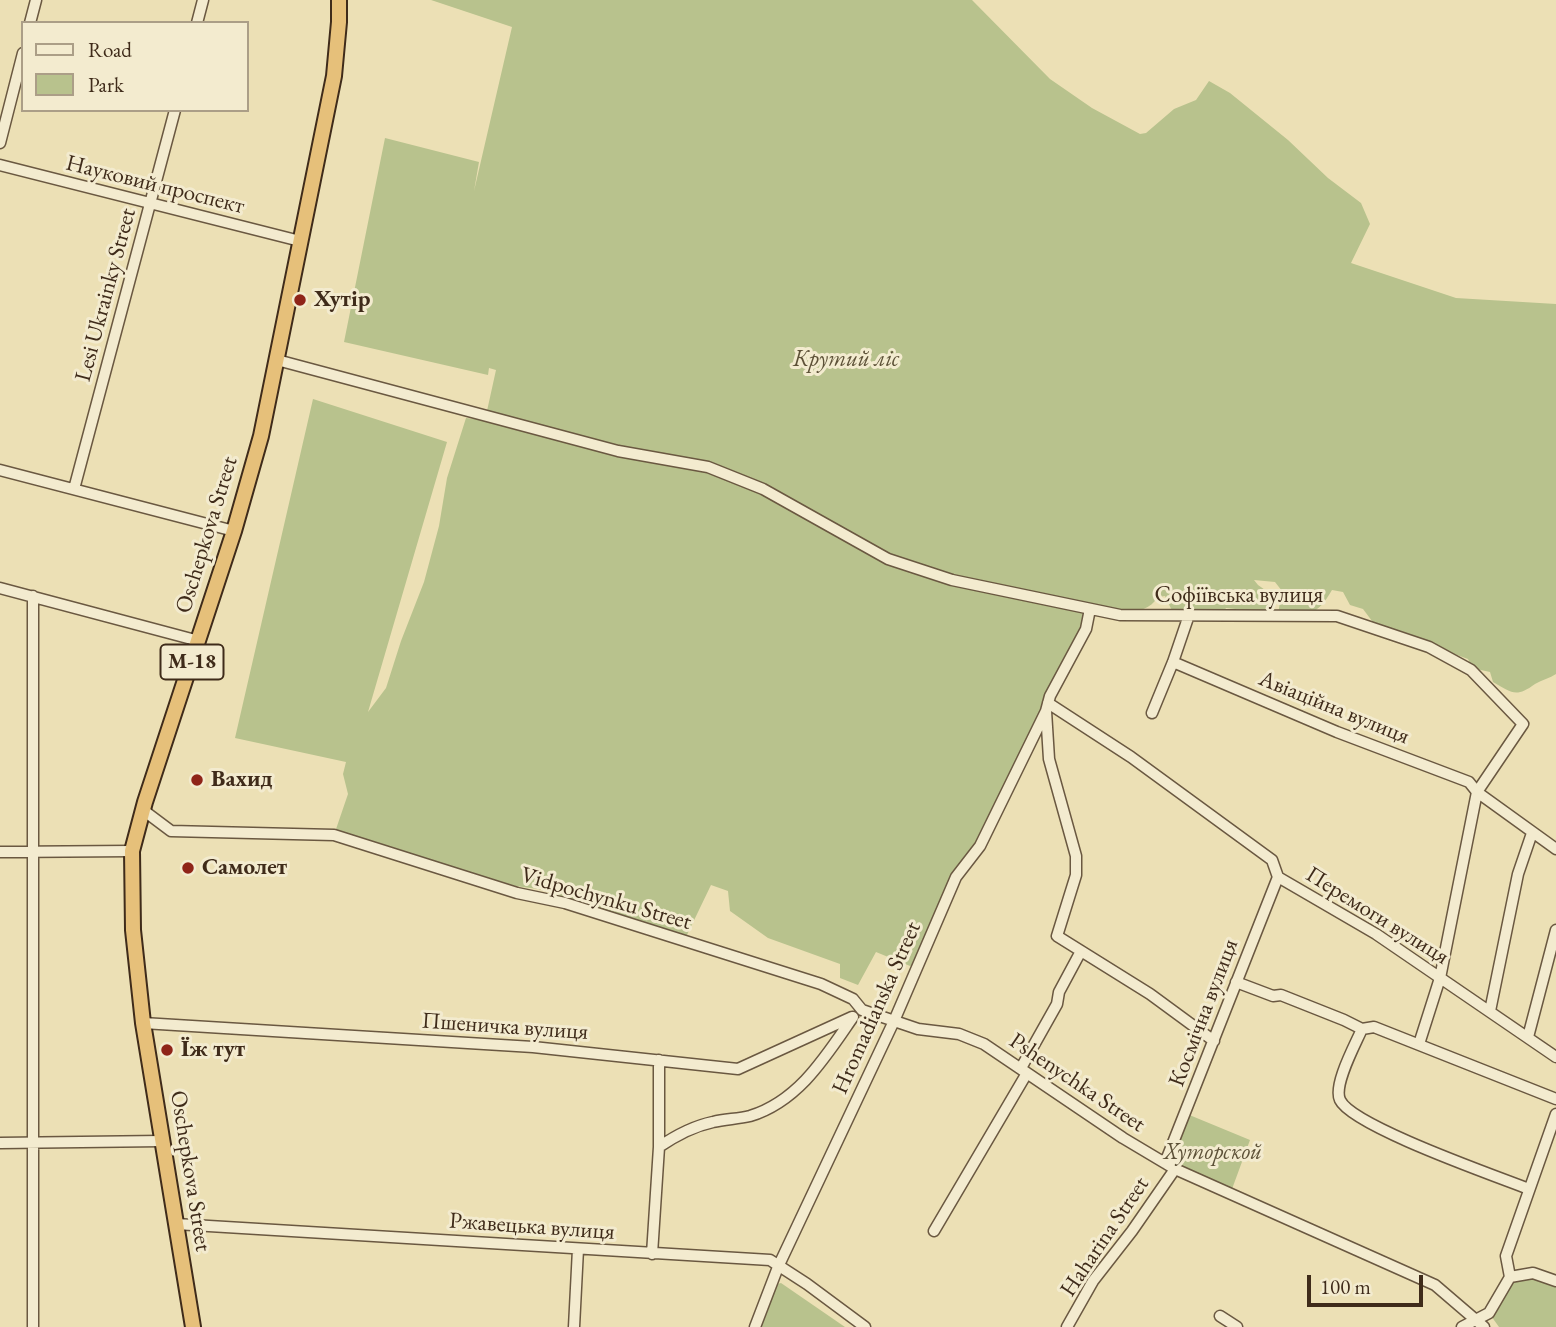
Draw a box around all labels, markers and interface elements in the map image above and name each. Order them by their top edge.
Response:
legend [21,21,248,112]
text: Road [88,36,132,63]
text: Park [88,71,124,98]
street label: Науковий проспект [63,149,247,221]
street label: Lesi Ukrainky Street [70,205,142,385]
place label: Хутір [314,286,370,314]
marker: Хутір [292,292,308,308]
park label: Крутий ліс [793,346,899,374]
street label: Oschepkova Street [170,453,244,617]
street label: Софіївська вулиця [1155,582,1323,610]
road number: М-18 [160,644,224,680]
street label: Авіаційна вулиця [1255,665,1413,751]
place label: Вахид [211,766,273,794]
marker: Вахид [189,772,205,788]
place label: Самолет [202,854,287,882]
marker: Самолет [180,860,196,876]
street label: Vidpochynku Street [518,861,694,937]
street label: Перемоги вулиця [1300,861,1454,971]
street label: Hromadianska Street [827,917,927,1099]
street label: Космічна вулиця [1163,935,1245,1091]
street label: Пшеничка вулиця [421,1007,589,1047]
street label: Pshenychka Street [1004,1027,1150,1139]
place label: Їж тут [181,1036,245,1064]
marker: Їж тут [159,1042,175,1058]
street label: Oschepkova Street [164,1089,216,1253]
park label: Хуторской [1164,1139,1262,1167]
street label: Haharina Street [1055,1172,1155,1302]
street label: Ржавецька вулиця [448,1207,616,1247]
scale bar [1311,1260,1426,1304]
text: 100 m [1320,1273,1371,1300]

